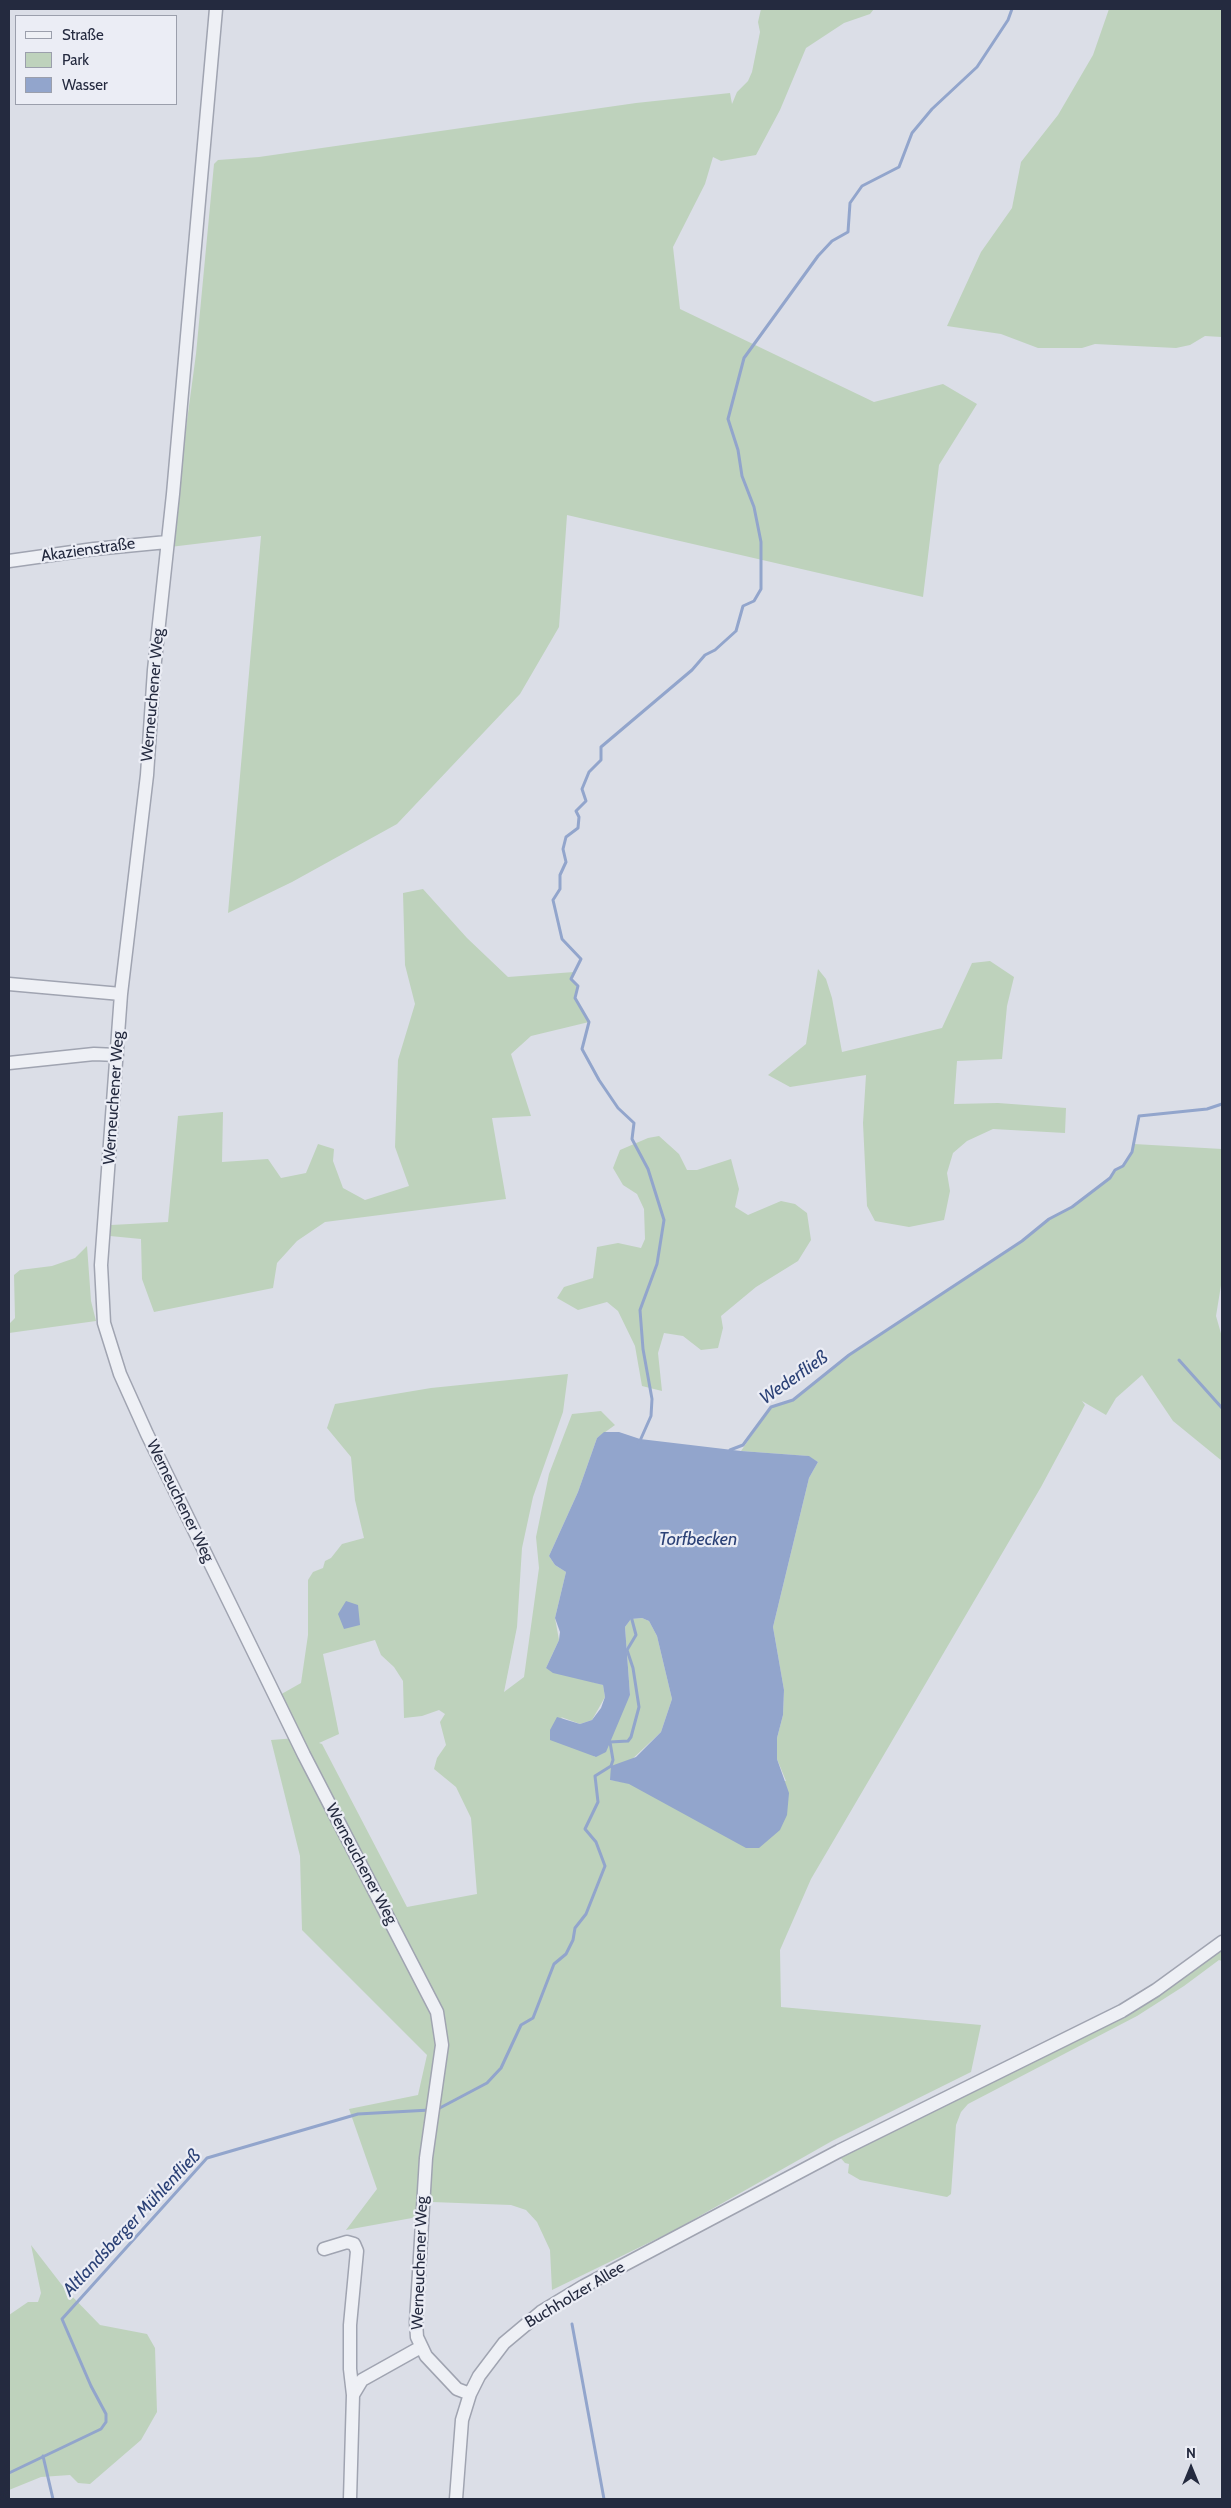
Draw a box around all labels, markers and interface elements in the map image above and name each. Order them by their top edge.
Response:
legend [15,15,178,105]
text: Straße [62,26,104,44]
text: Park [62,51,89,69]
text: Wasser [62,76,108,94]
street label: Akazienstraße [40,534,136,566]
street label: Werneuchener Weg [138,627,168,763]
street label: Werneuchener Weg [100,1031,128,1165]
water label: Wederfließ [756,1347,832,1409]
street label: Werneuchener Weg [142,1437,218,1565]
water label: Torfbecken [659,1529,737,1551]
street label: Werneuchener Weg [321,1800,401,1928]
water label: Altlandsberger Mühlenfließ [58,2145,206,2301]
street label: Werneuchener Weg [408,2196,432,2330]
street label: Buchholzer Allee [522,2258,628,2332]
north arrow [1166,2443,1216,2493]
text: N [1186,2444,1196,2462]

